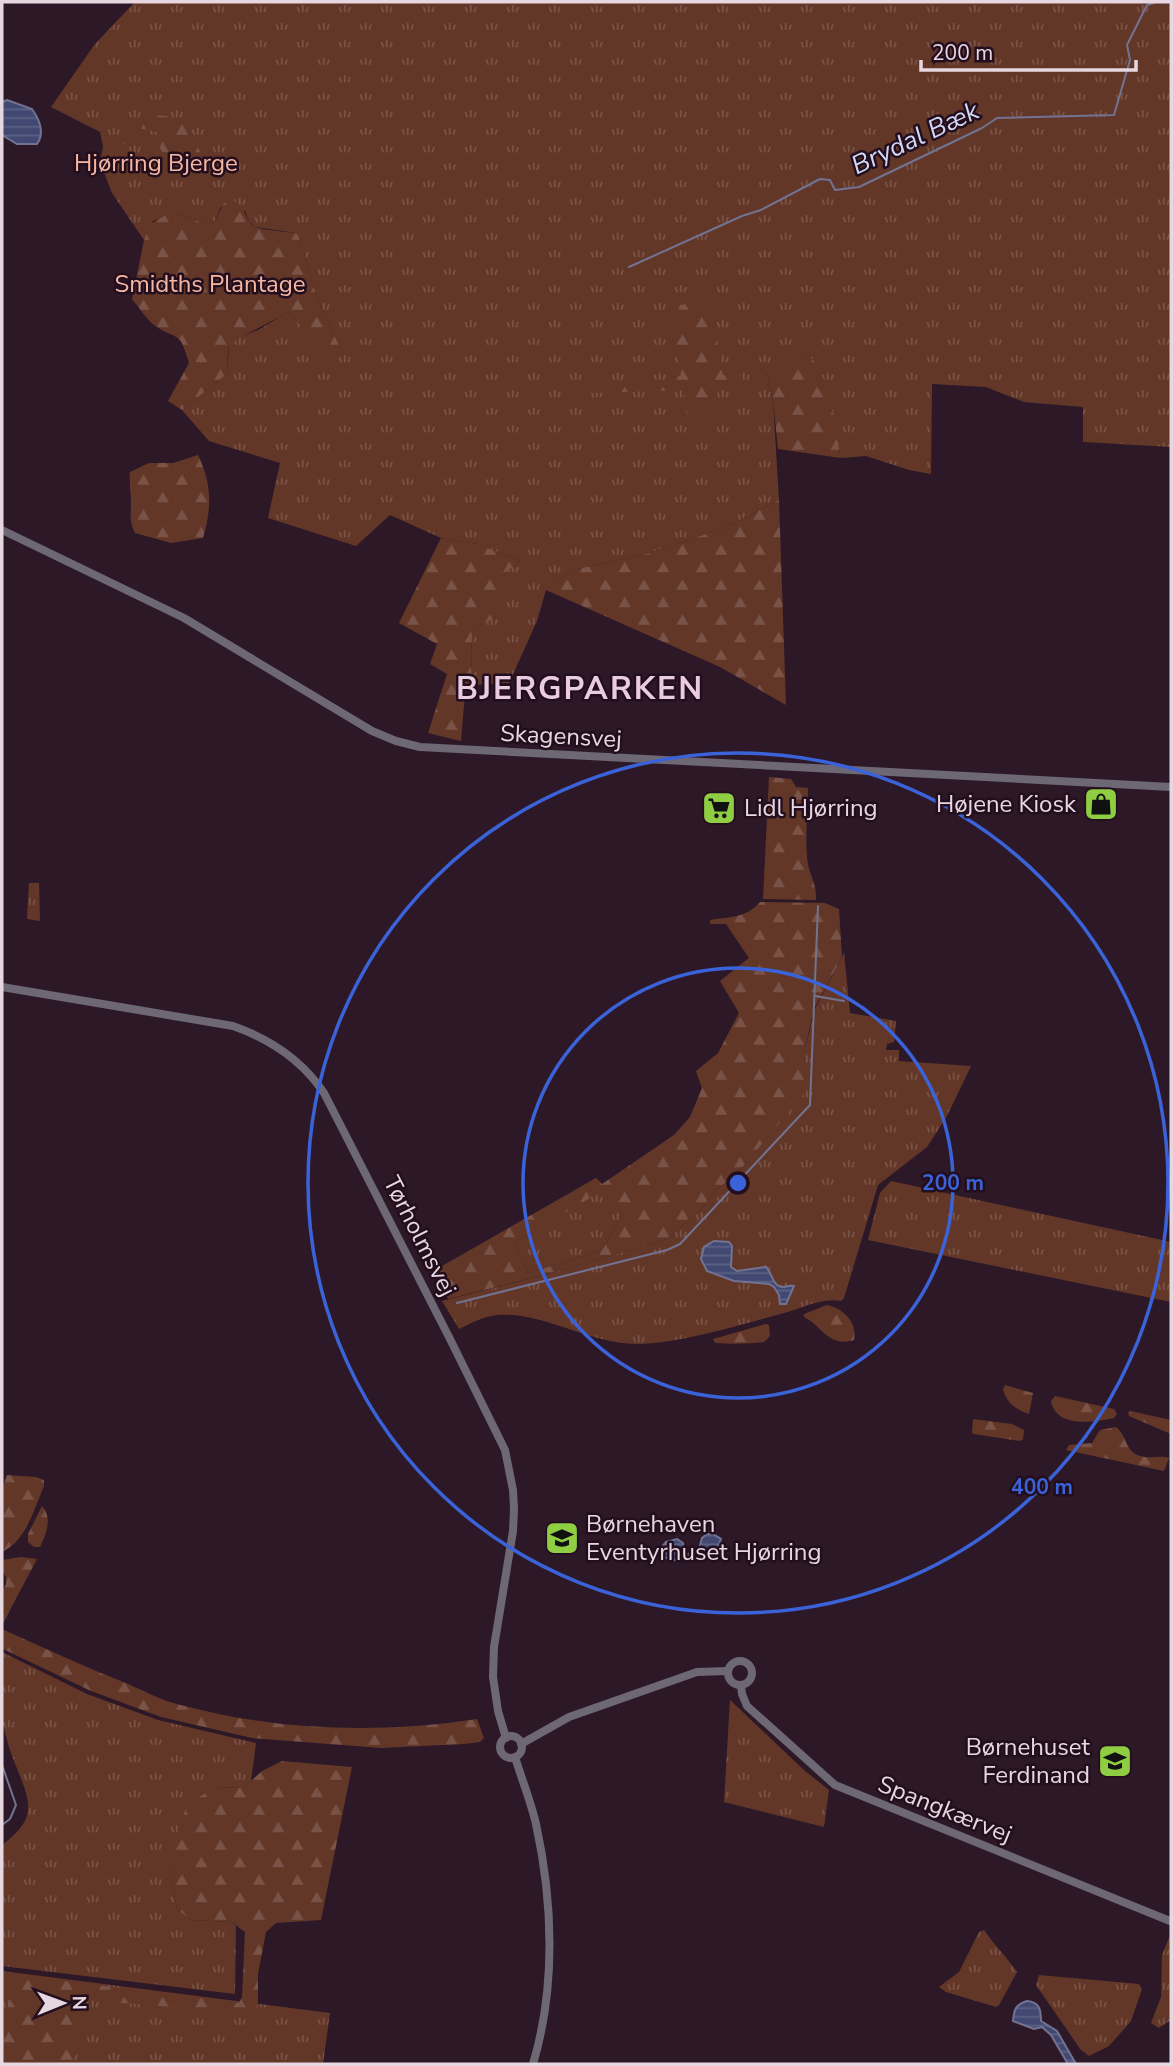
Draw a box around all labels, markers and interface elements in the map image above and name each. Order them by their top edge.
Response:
scale bar [921,28,1136,72]
text: 200 m [932,39,993,67]
water label: Brydal Bæk [845,93,985,183]
park label: Hjørring Bjerge [74,147,238,179]
park label: Smidths Plantage [114,268,306,300]
district label: BJERGPARKEN [456,667,704,710]
street label: Skagensvej [499,717,623,755]
shop icon: Højene Kiosk [1082,785,1120,823]
place label: Højene Kiosk [936,788,1077,820]
supermarket icon: Lidl Hjørring [700,789,738,827]
place label: Lidl Hjørring [744,792,878,824]
text: 200 m [922,1169,984,1197]
street label: Tørholmsvej [376,1170,464,1302]
centre of rings [726,1171,750,1195]
text: 400 m [1011,1473,1073,1501]
place label: Børnehaven Eventyrhuset Hjørring [586,1508,822,1568]
school or university icon: Børnehaven Eventyrhuset Hjørring [543,1519,581,1557]
place label: Børnehuset Ferdinand [966,1731,1091,1791]
school or university icon: Børnehuset Ferdinand [1096,1742,1134,1780]
street label: Spangkærvej [873,1768,1017,1850]
north arrow [28,1968,98,2038]
text: N [66,1995,92,2010]

